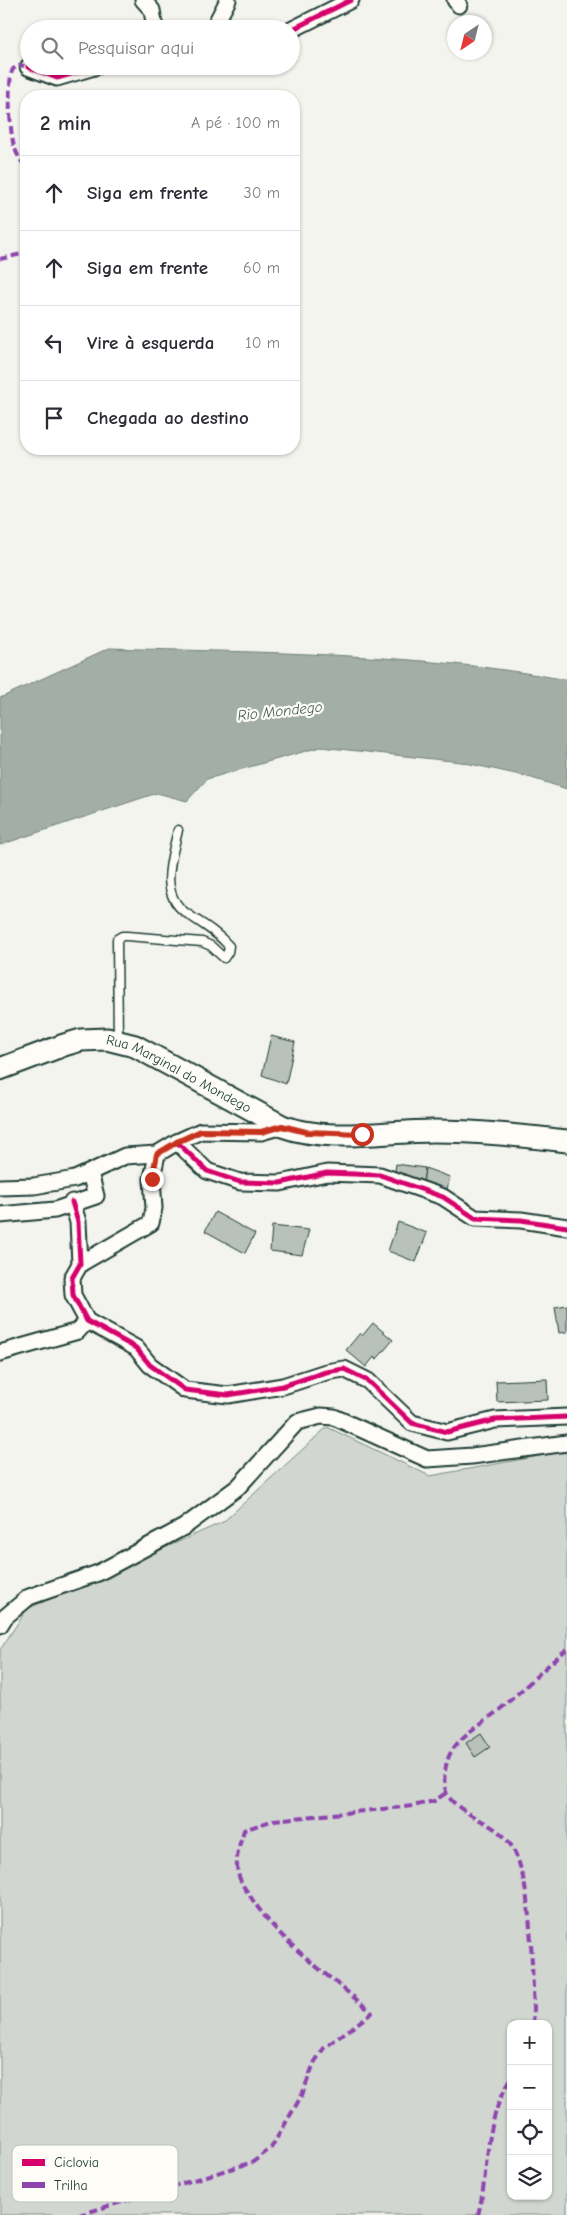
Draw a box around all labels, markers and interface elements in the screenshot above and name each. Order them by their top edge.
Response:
north arrow [447,15,492,60]
search box [20,20,300,75]
icon: search [38,34,66,62]
text: Pesquisar aqui [78,37,194,59]
text: 2 min [40,111,91,135]
text: A pé · 100 m [191,114,280,132]
icon: ahead [40,179,68,207]
text: Siga em frente [87,182,208,204]
text: 30 m [244,184,280,202]
icon: ahead [40,254,68,282]
text: Siga em frente [87,257,208,279]
text: 60 m [243,259,280,277]
icon: left [40,329,68,357]
text: Vire à esquerda [87,332,214,354]
text: 10 m [245,334,280,352]
icon: arrive [40,404,68,432]
text: Chegada ao destino [87,407,249,429]
water label: Rio Mondego [237,698,323,724]
street label: Rua Marginal do Mondego [105,1031,254,1116]
route start [351,1123,374,1146]
route end [141,1168,164,1191]
map controls [507,2020,552,2200]
button: + [507,2020,552,2065]
button: − [507,2065,552,2110]
button: locate [507,2110,552,2155]
legend [12,2145,178,2202]
text: Ciclovia [54,2154,99,2171]
button: layers [507,2155,552,2200]
text: Trilha [54,2177,88,2194]

